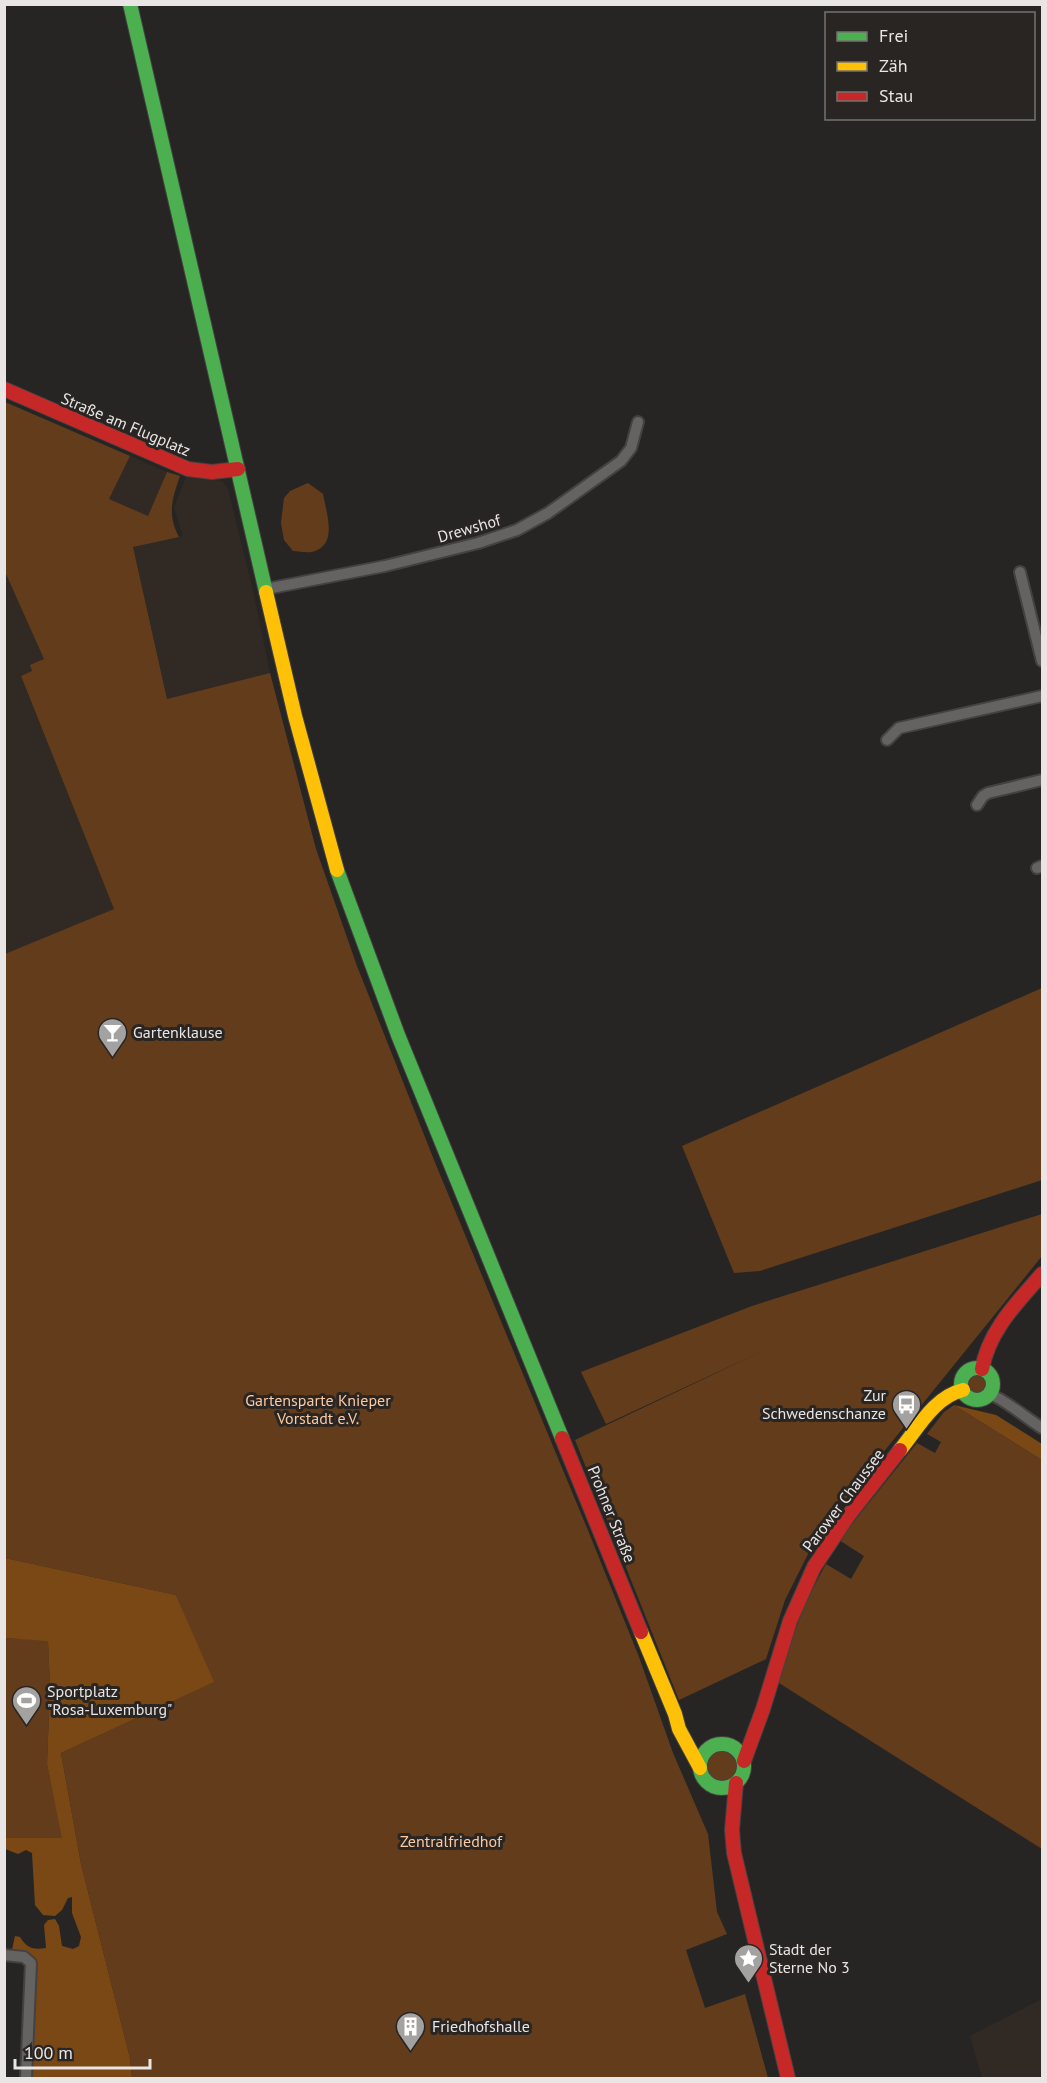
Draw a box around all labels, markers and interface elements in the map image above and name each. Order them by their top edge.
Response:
legend [825,12,1035,120]
text: Frei [879,24,908,47]
text: Zäh [879,54,908,77]
text: Stau [879,84,913,107]
street label: Straße am Flugplatz [58,388,194,460]
street label: Drewshof [435,509,504,547]
bar icon: Gartenklause [96,1016,128,1058]
place label: Gartenklause [133,1022,223,1042]
place label: Zur Schwedenschanze [762,1385,887,1423]
bus stop icon: Zur Schwedenschanze [891,1388,923,1430]
park label: Gartensparte Knieper Vorstadt e.V. [245,1390,391,1428]
street label: Parower Chaussee [798,1445,888,1555]
street label: Prohner Straße [584,1463,640,1565]
place label: Sportplatz "Rosa-Luxemburg" [47,1681,172,1719]
sports icon: Sportplatz "Rosa-Luxemburg" [10,1684,42,1726]
park label: Zentralfriedhof [400,1831,503,1851]
place label: Stadt der Sterne No 3 [769,1939,850,1977]
place icon: Stadt der Sterne No 3 [732,1942,764,1984]
building icon: Friedhofshalle [395,2010,427,2052]
place label: Friedhofshalle [432,2016,530,2036]
scale bar [15,2032,150,2070]
text: 100 m [24,2041,73,2064]

